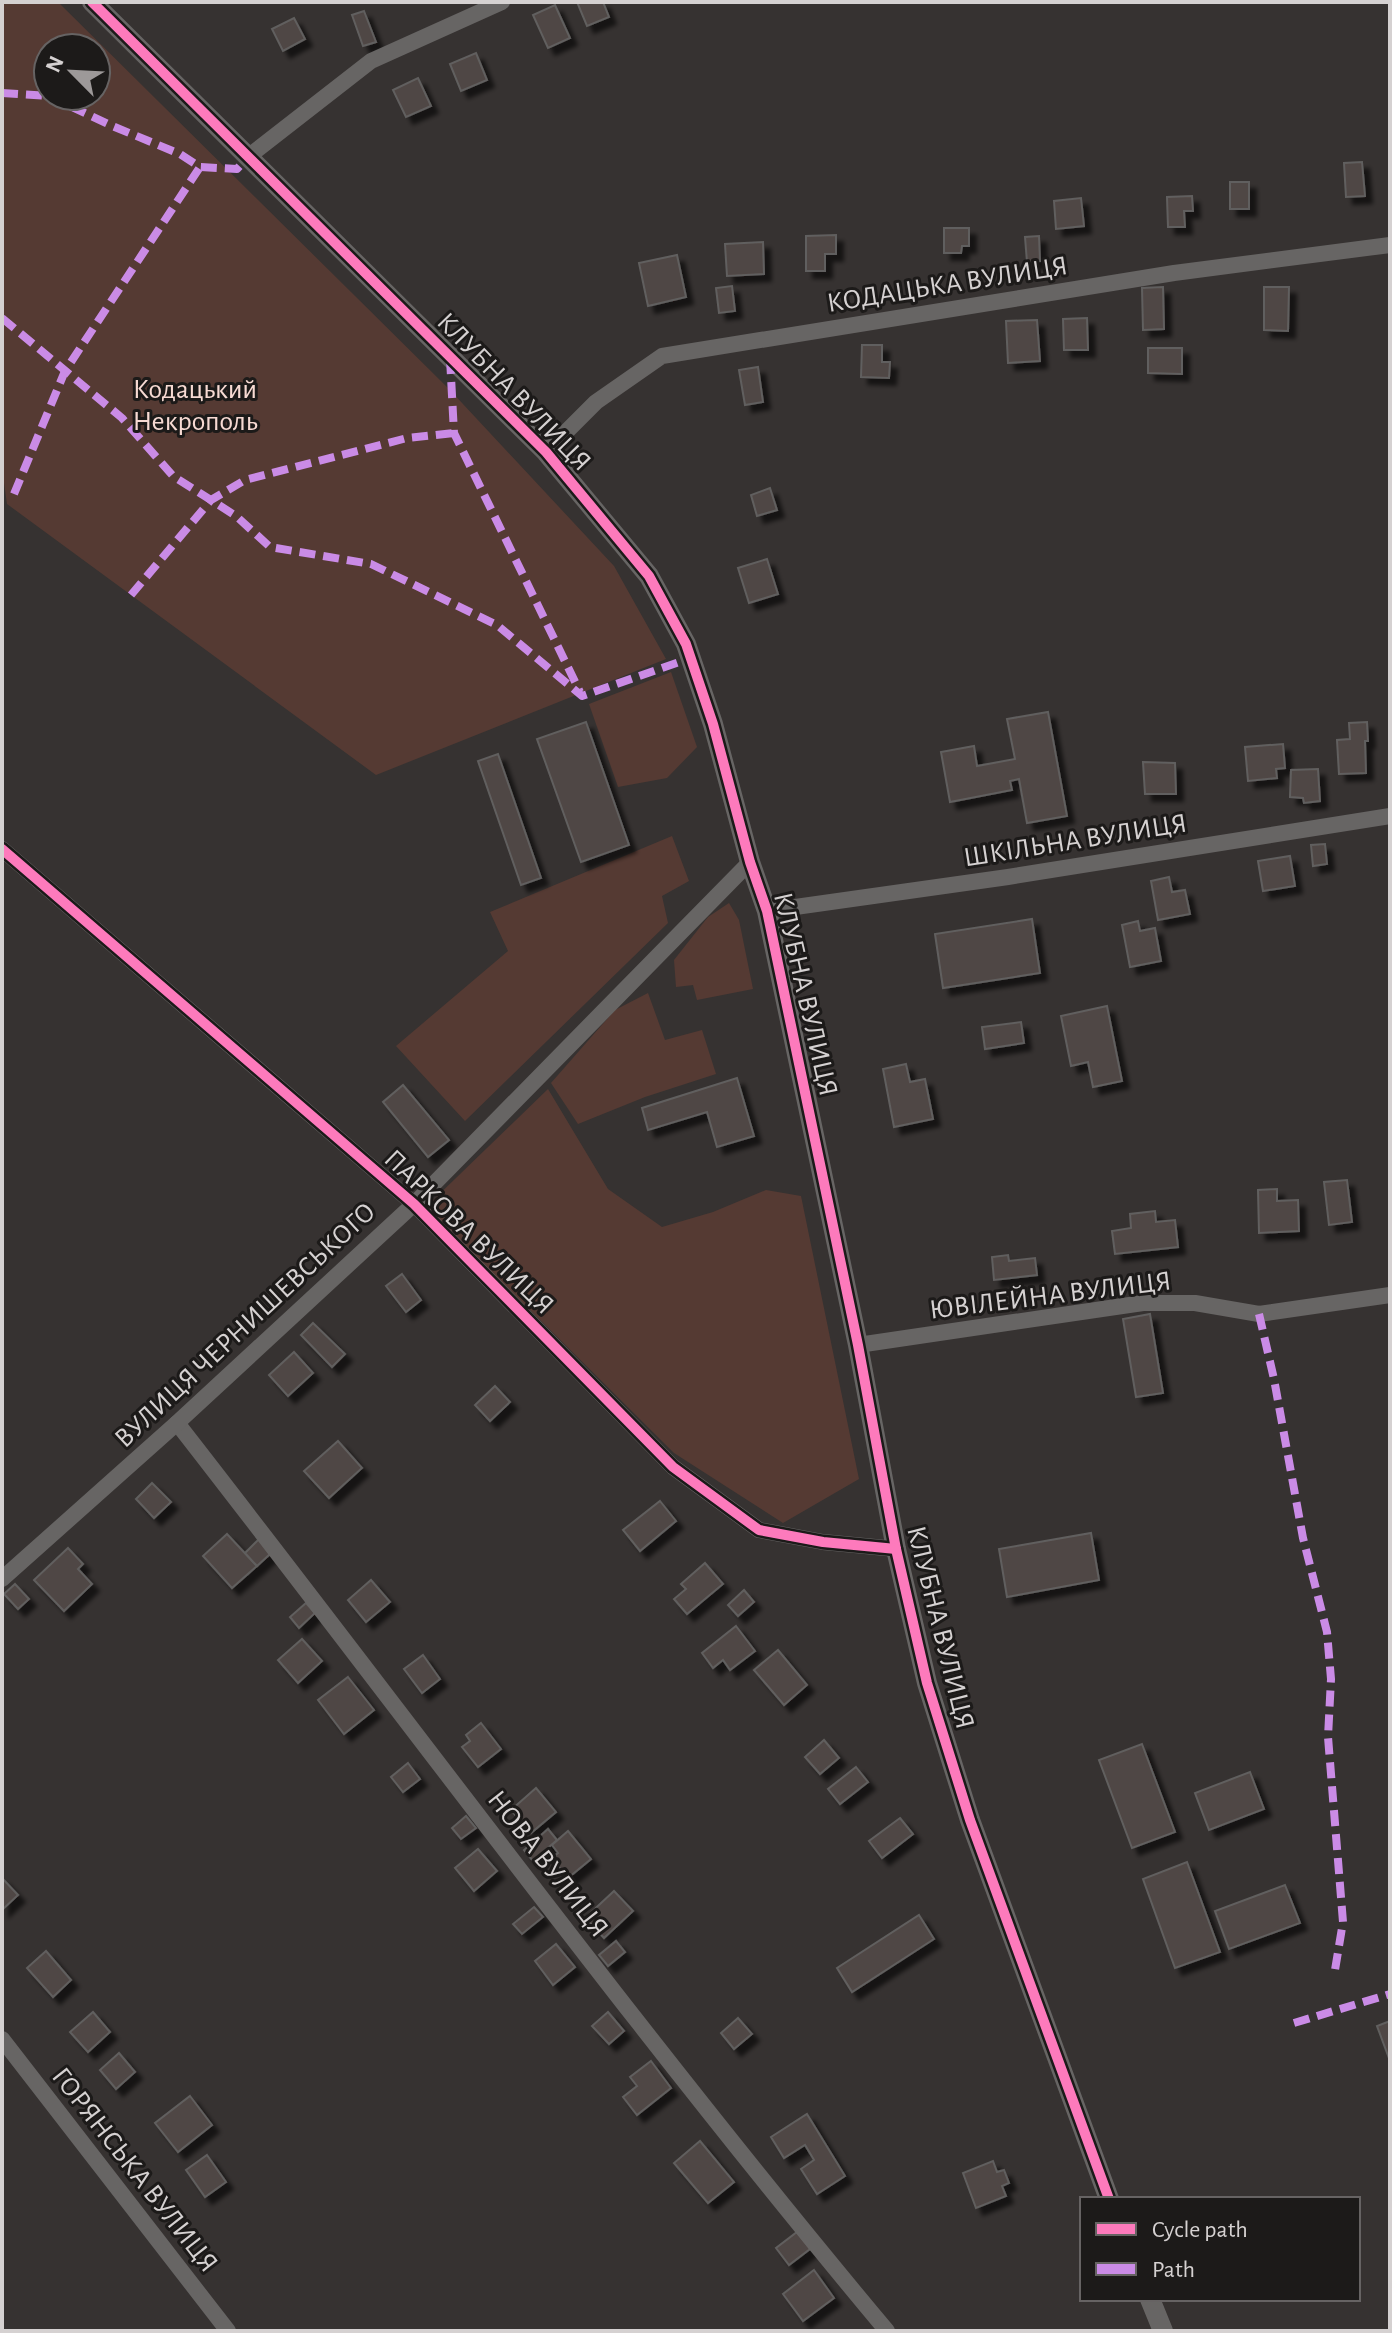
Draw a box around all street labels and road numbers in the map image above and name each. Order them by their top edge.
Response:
street label: КОДАЦЬКА ВУЛИЦЯ [825,252,1070,318]
street label: КЛУБНА ВУЛИЦЯ [431,308,596,477]
street label: ШКІЛЬНА ВУЛИЦЯ [962,809,1189,872]
street label: КЛУБНА ВУЛИЦЯ [768,890,842,1099]
street label: ПАРКОВА ВУЛИЦЯ [378,1145,559,1320]
street label: ВУЛИЦЯ ЧЕРНИШЕВСЬКОГО [110,1198,381,1453]
street label: ЮВІЛЕЙНА ВУЛИЦЯ [928,1266,1173,1325]
street label: КЛУБНА ВУЛИЦЯ [901,1523,979,1732]
street label: НОВА ВУЛИЦЯ [482,1786,613,1943]
street label: ГОРЯНСЬКА ВУЛИЦЯ [46,2063,223,2278]

